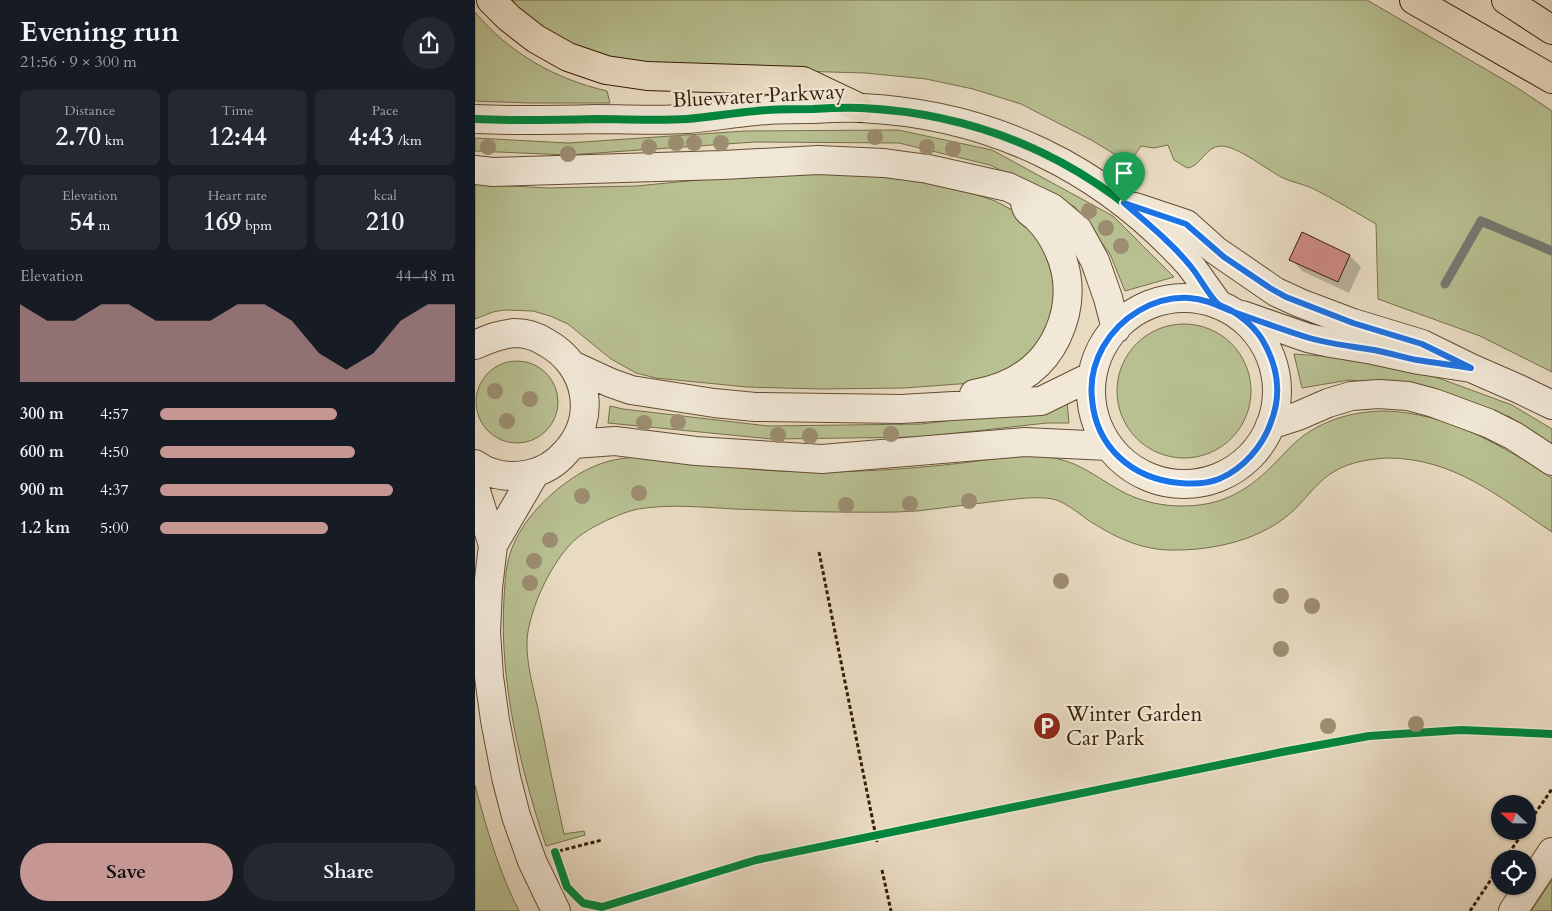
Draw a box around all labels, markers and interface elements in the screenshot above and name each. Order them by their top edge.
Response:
text: Evening run [20,13,179,51]
button: share [403,17,455,69]
text: 21:56 · 9 × 300 m [20,51,137,73]
street label: Bluewater Parkway [672,77,846,115]
text: Distance [64,101,115,120]
text: Time [221,101,254,120]
text: Pace [372,101,399,120]
text: 2.70 [55,120,101,154]
text: 12:44 [208,120,267,154]
text: 4:43 [349,120,394,154]
text: km [101,131,124,150]
text: /km [394,131,422,150]
pin [1103,152,1145,203]
icon: arrive [1110,159,1138,187]
text: Elevation [62,186,118,205]
text: Heart rate [208,186,267,205]
text: kcal [373,186,397,205]
text: 54 [69,205,95,239]
text: 169 [203,205,241,239]
text: 210 [366,205,404,239]
text: m [95,216,110,235]
text: bpm [241,216,272,235]
text: Elevation [20,265,84,287]
text: 44–48 m [396,265,455,287]
text: 300 m [20,403,64,425]
text: 4:57 [100,403,129,425]
text: 600 m [20,441,64,463]
text: 4:50 [100,441,129,463]
text: 900 m [20,479,64,501]
text: 4:37 [100,479,129,501]
text: 1.2 km [20,517,70,539]
text: 5:00 [100,517,129,539]
place label: Winter Garden Car Park [1065,700,1203,753]
parking icon: Winter Garden Car Park [1032,711,1062,741]
north arrow [1491,795,1536,840]
map controls [1491,795,1536,895]
button: Save [20,843,233,901]
button: Share [243,843,455,901]
button: locate [1491,850,1536,895]

